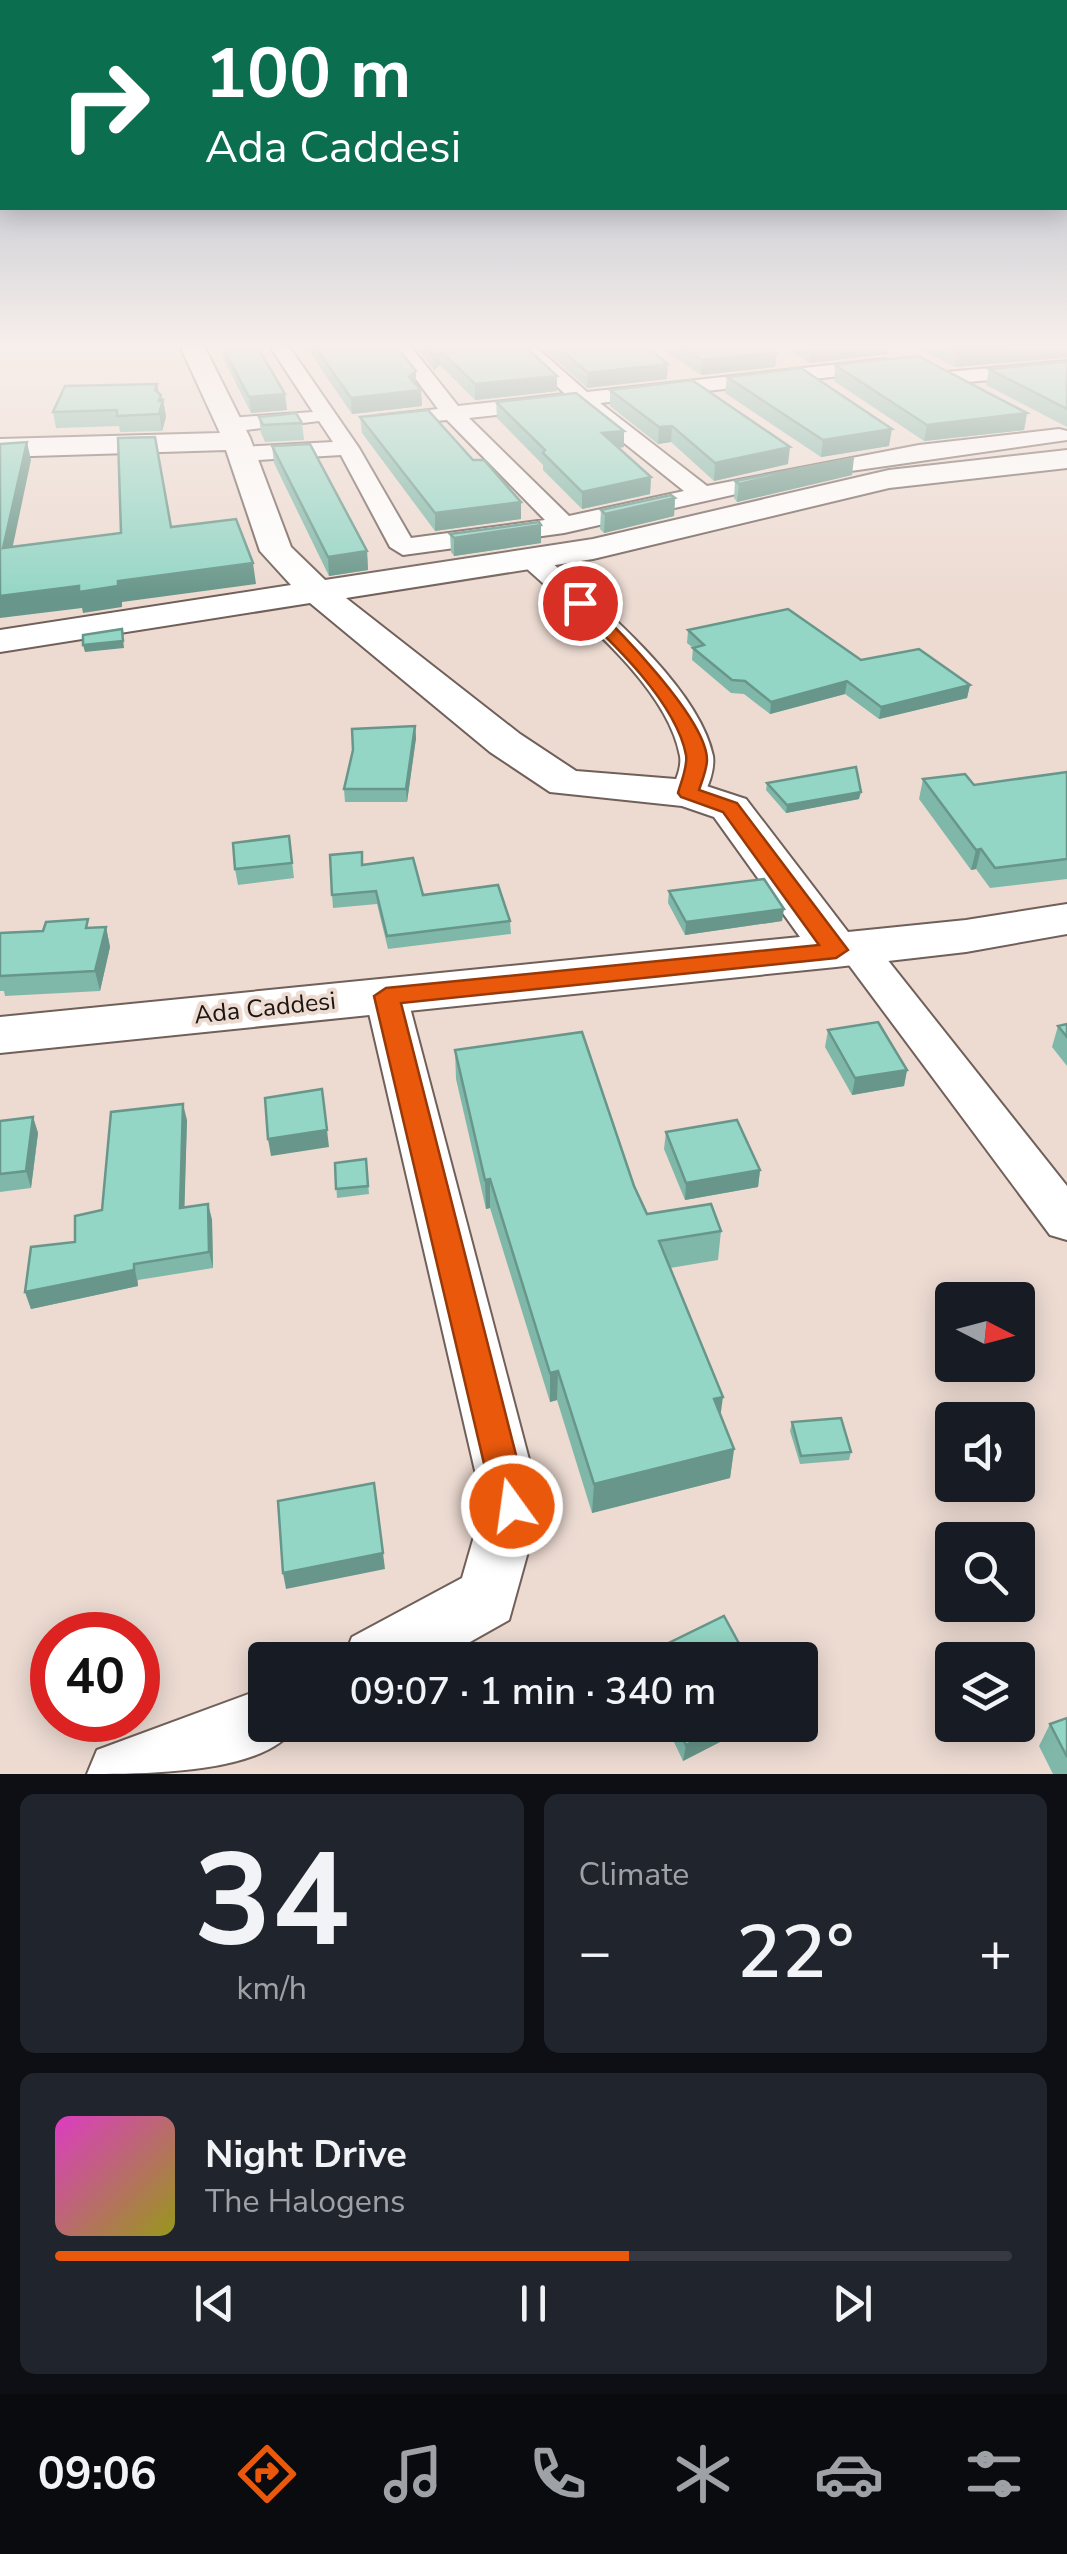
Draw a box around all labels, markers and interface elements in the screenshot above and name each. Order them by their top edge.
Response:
text: 100 m [205,26,411,122]
icon: right [40,40,170,170]
text: Ada Caddesi [205,117,461,178]
pin [538,561,623,646]
icon: arrive [553,576,608,631]
street label: Ada Caddesi [192,984,338,1032]
north arrow [935,1282,1035,1382]
map controls [935,1282,1035,1742]
button: sound [935,1402,1035,1502]
position arrow [460,1454,564,1558]
button: search [935,1522,1035,1622]
speed limit sign: 40 [30,1612,160,1742]
button: layers [935,1642,1035,1742]
text: 09:07 · 1 min · 340 m [350,1666,716,1717]
text: 34 [194,1813,350,1990]
text: Climate [579,1853,689,1896]
text: 22° [736,1901,854,2003]
text: − [579,1915,612,1990]
text: + [979,1915,1012,1990]
text: km/h [236,1967,307,2010]
text: Night Drive [205,2129,407,2180]
text: The Halogens [205,2180,405,2223]
icon: previous [187,2276,242,2331]
icon: pause [506,2276,561,2331]
icon: next [825,2276,880,2331]
icon: directions [232,2439,302,2509]
icon: music [378,2439,448,2509]
icon: phone [523,2439,593,2509]
icon: climate [668,2439,738,2509]
icon: car [814,2439,884,2509]
icon: filters [959,2439,1029,2509]
text: 09:06 [38,2444,157,2505]

